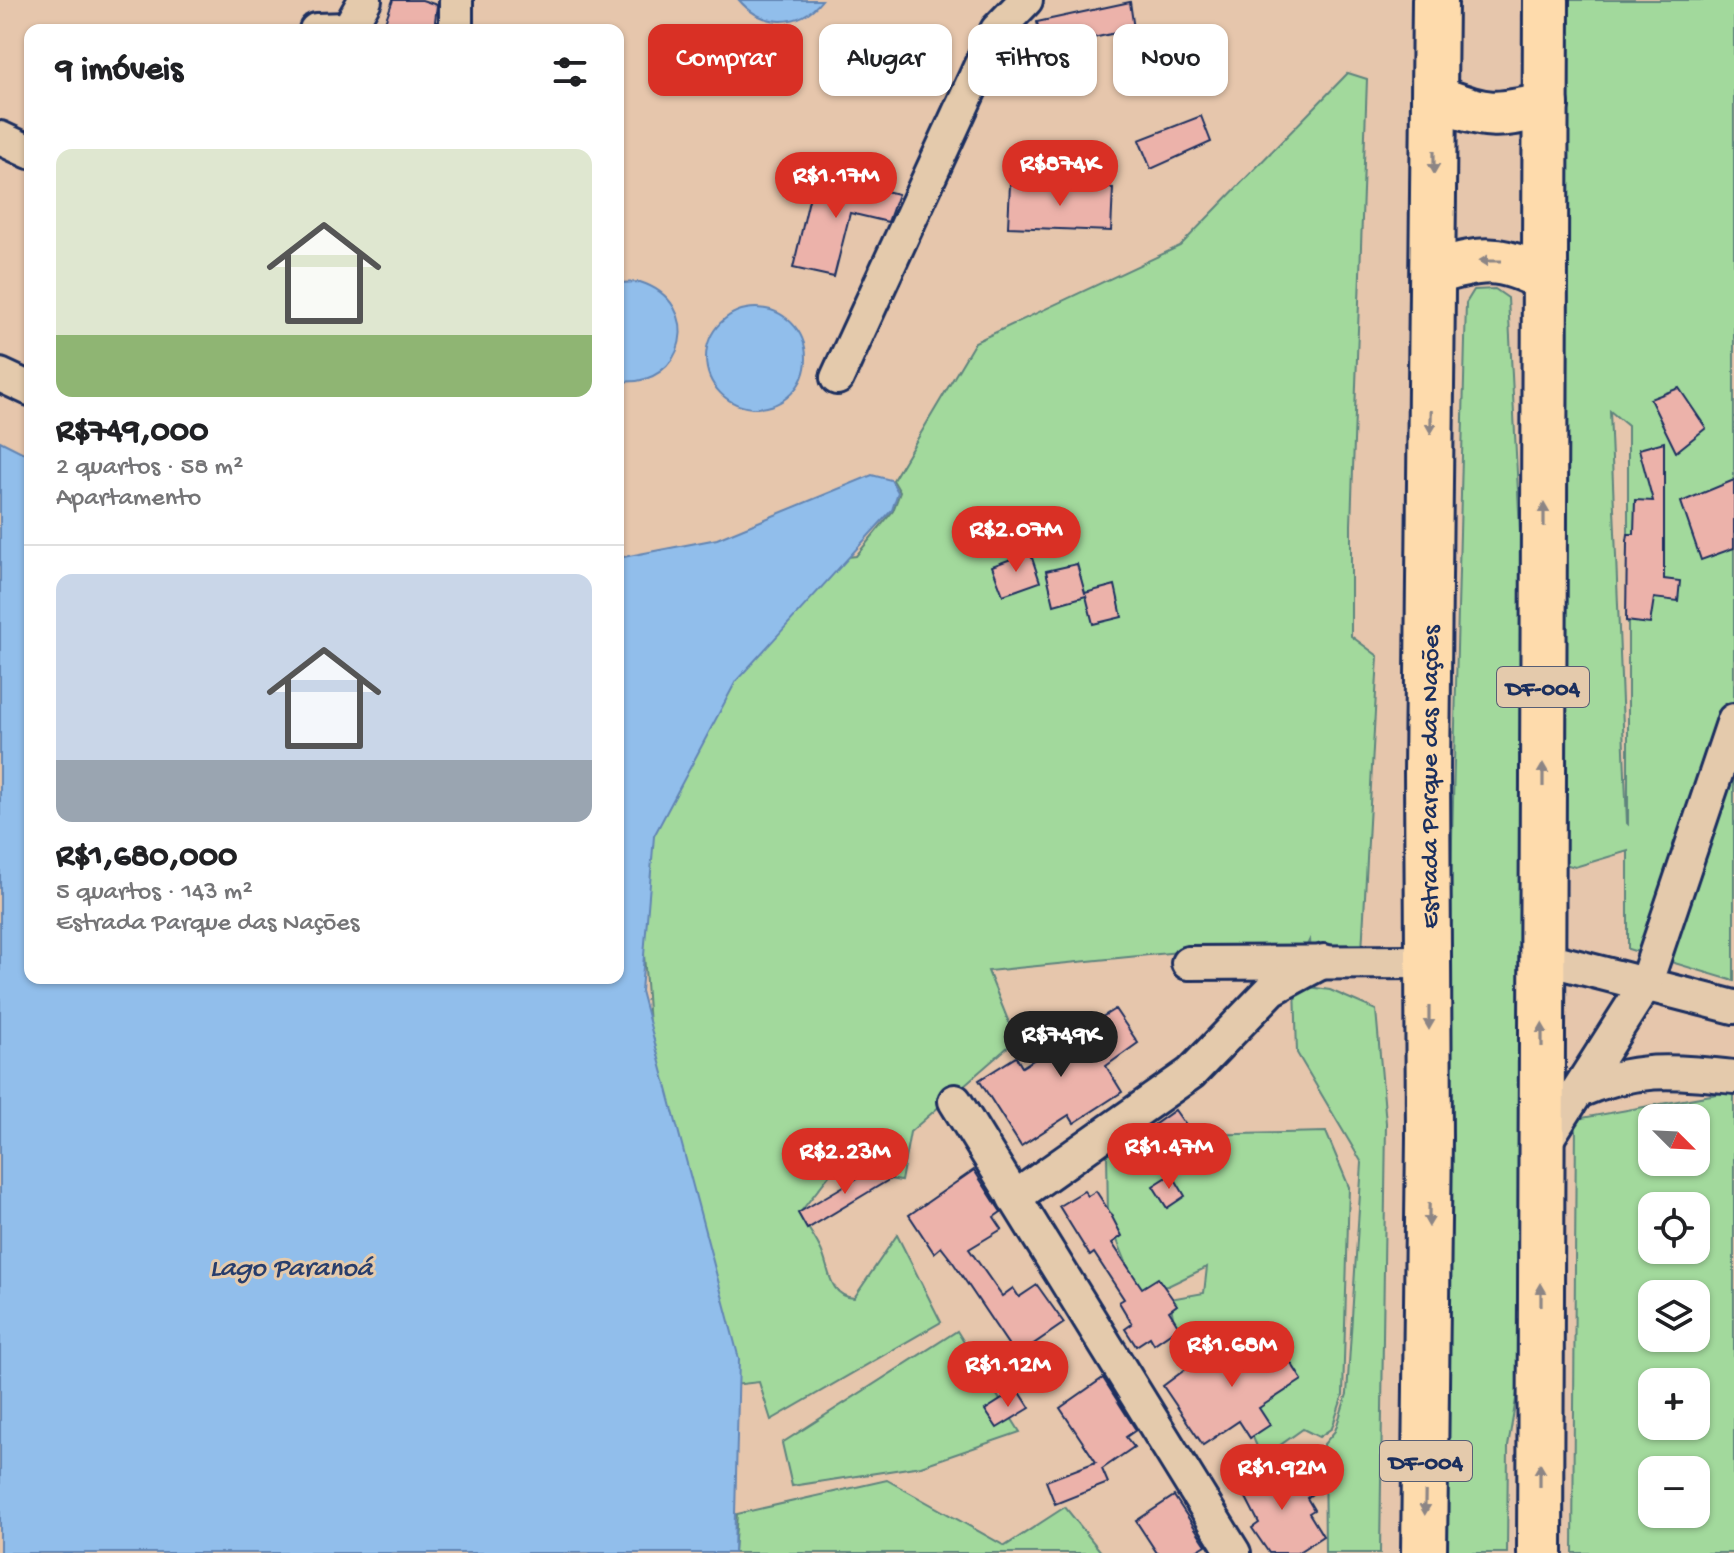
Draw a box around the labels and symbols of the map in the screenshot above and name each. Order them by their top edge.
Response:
pin: R$874K [995,140,1125,208]
one-way arrow [1428,150,1440,175]
pin: R$1.17M [762,152,910,220]
one-way arrow [1477,255,1502,268]
one-way arrow [1425,410,1437,435]
one-way arrow [1538,502,1550,527]
pin: R$2.07M [942,506,1090,574]
street label: Estrada Parque das Nações [1416,624,1449,929]
road number: DF-004 [1497,667,1589,707]
one-way arrow [1537,762,1549,787]
one-way arrow [1422,1006,1435,1031]
pin: R$749K [996,1011,1126,1079]
one-way arrow [1536,1022,1548,1047]
north arrow [1638,1104,1710,1176]
pin: R$1.47M [1095,1123,1243,1191]
pin: R$2.23M [771,1128,919,1196]
one-way arrow [1422,1203,1435,1228]
water label: Lago Paranoá [210,1253,374,1286]
one-way arrow [1535,1282,1547,1307]
pin: R$1.68M [1158,1321,1306,1389]
pin: R$1.12M [934,1341,1082,1409]
road number: DF-004 [1380,1441,1472,1481]
pin: R$1.92M [1208,1444,1356,1512]
one-way arrow [1534,1462,1546,1487]
one-way arrow [1419,1491,1431,1516]

